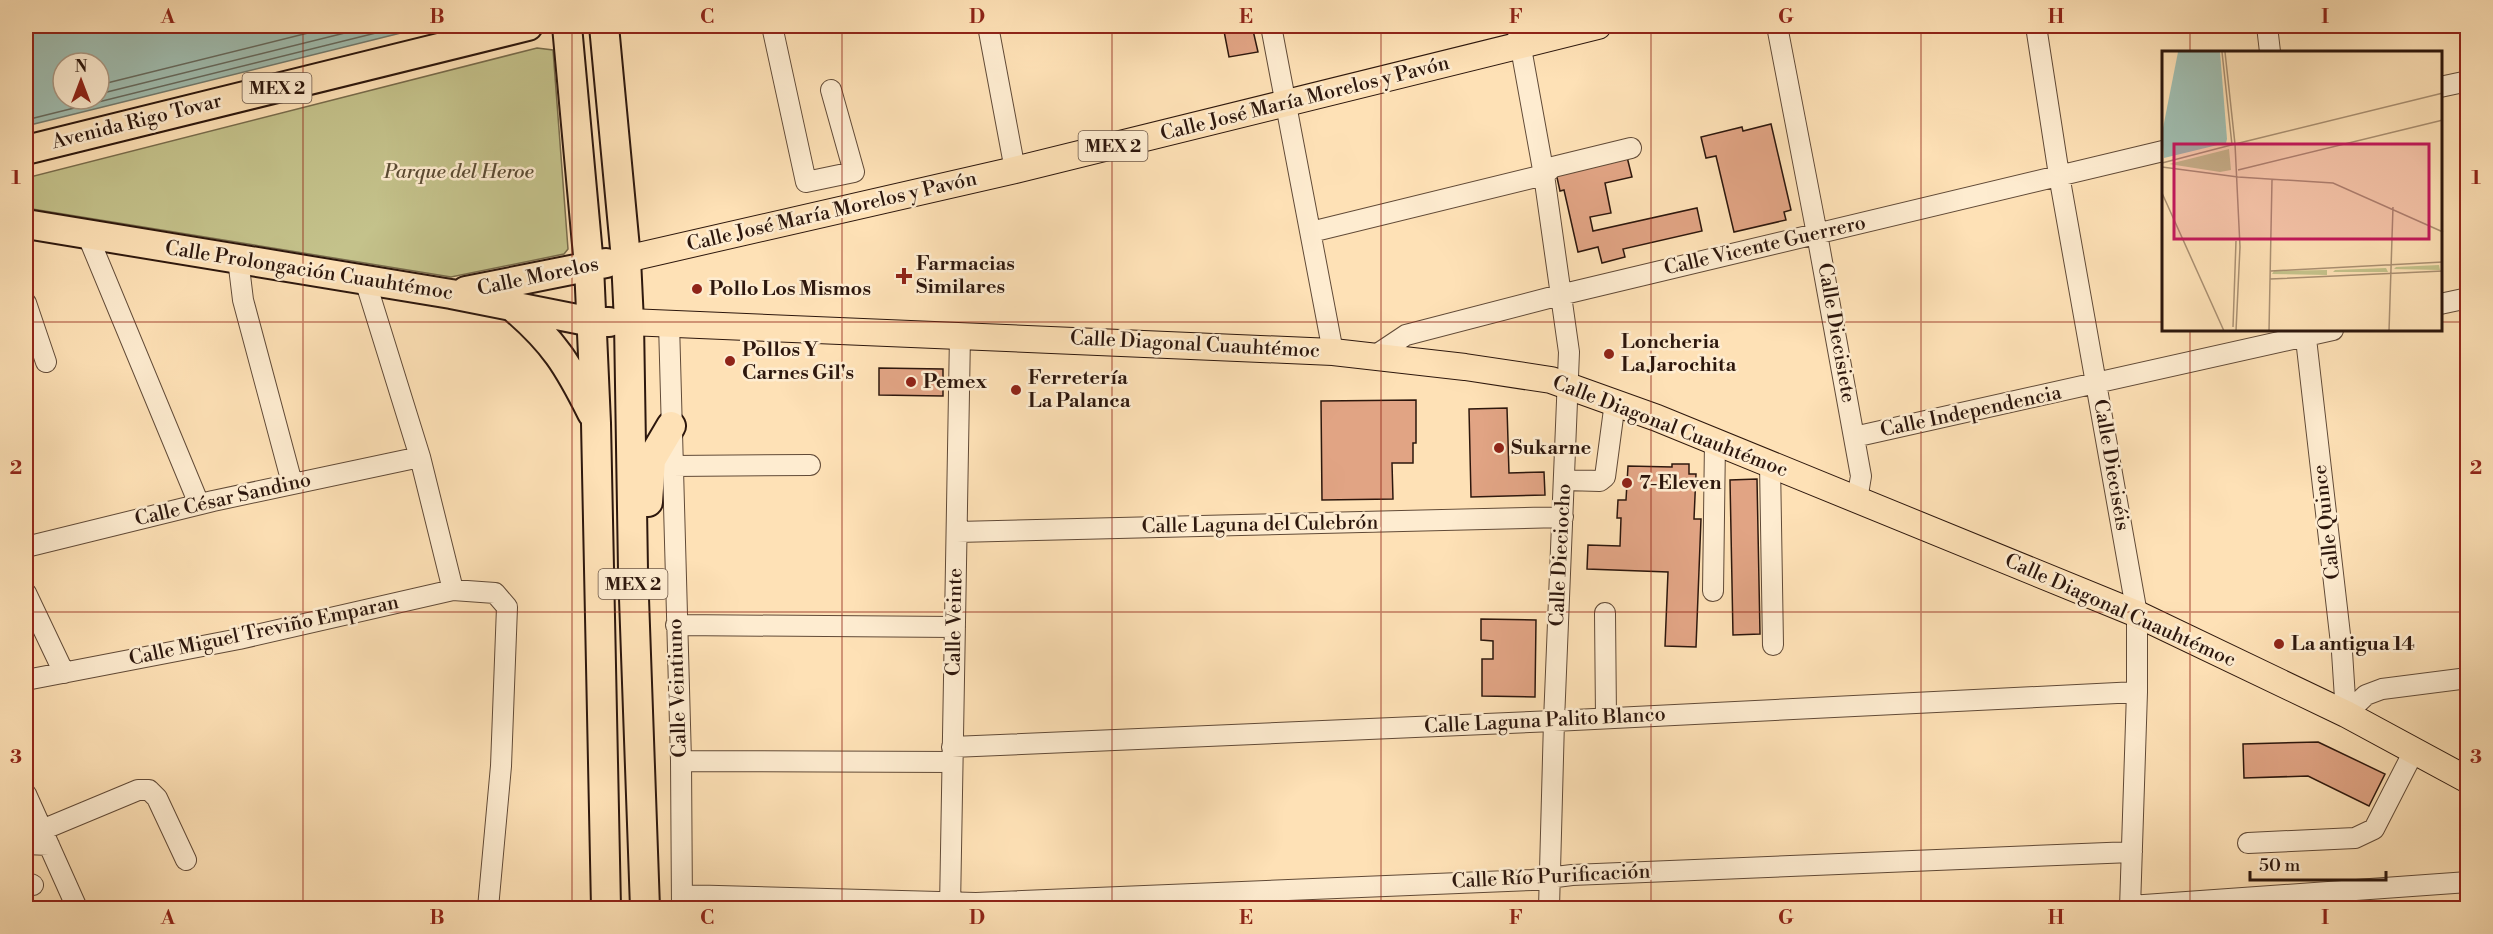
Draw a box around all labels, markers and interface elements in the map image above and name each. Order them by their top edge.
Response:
text: A [160,5,176,30]
text: B [429,5,445,30]
text: C [700,5,714,30]
text: D [969,5,985,30]
text: E [1239,5,1253,30]
text: F [1509,5,1523,30]
text: G [1778,5,1794,30]
text: H [2048,5,2065,30]
text: I [2321,5,2329,30]
north arrow [51,51,111,111]
street label: Calle José María Morelos y Pavón [1158,51,1452,147]
inset map [2162,51,2442,332]
text: N [75,57,88,77]
road number: MEX 2 [242,73,312,103]
street label: Avenida Rigo Tovar [48,89,225,155]
road number: MEX 2 [1078,131,1148,161]
park label: Parque del Heroe [383,160,535,185]
text: 1 [11,166,21,191]
street label: Calle José María Morelos y Pavón [684,166,980,258]
text: 1 [2471,166,2481,191]
street label: Calle Vicente Guerrero [1662,211,1868,281]
street label: Calle Prolongación Cuauhtémoc [163,236,455,306]
street label: Calle Morelos [475,252,601,302]
place label: Farmacias Similares [916,252,1015,300]
street label: Calle Diecisiete [1811,261,1861,405]
marker: Farmacias Similares [897,269,911,283]
place label: Pollo Los Mismos [709,277,871,302]
marker: Pollo Los Mismos [690,282,704,296]
street label: Calle Diagonal Cuauhtémoc [1069,326,1321,364]
place label: Loncheria La Jarochita [1621,330,1737,378]
place label: Pollos Y Carnes Gil's [742,338,854,386]
marker: Loncheria La Jarochita [1602,347,1616,361]
marker: Pollos Y Carnes Gil's [723,354,737,368]
place label: Ferretería La Palanca [1028,366,1131,414]
place label: Pemex [923,370,987,395]
street label: Calle Diagonal Cuauhtémoc [1549,370,1791,484]
marker: Pemex [904,375,918,389]
street label: Calle Independencia [1878,380,2065,443]
marker: Ferretería La Palanca [1009,383,1023,397]
street label: Calle Dieciséis [2087,397,2135,533]
place label: Sukarne [1511,436,1591,461]
marker: Sukarne [1492,441,1506,455]
text: 2 [10,456,22,481]
text: 2 [2470,456,2482,481]
street label: Calle Quince [2308,463,2346,581]
street label: Calle César Sandino [132,468,314,532]
place label: 7-Eleven [1639,471,1722,496]
marker: 7-Eleven [1620,476,1634,490]
street label: Calle Dieciocho [1545,483,1577,627]
street label: Calle Laguna del Culebrón [1141,510,1379,540]
street label: Calle Diagonal Cuauhtémoc [2001,549,2239,673]
street label: Calle Veinte [942,568,968,676]
road number: MEX 2 [598,569,668,599]
street label: Calle Miguel Treviño Emparan [127,590,401,672]
street label: Calle Veintiuno [663,618,693,758]
place label: La antigua 14 [2291,632,2415,657]
marker: La antigua 14 [2272,637,2286,651]
street label: Calle Laguna Palito Blanco [1424,702,1666,740]
text: 3 [10,745,22,770]
text: 3 [2470,745,2482,770]
scale bar [2250,844,2386,882]
text: 50 m [2259,854,2301,877]
street label: Calle Río Purificación [1451,859,1651,895]
text: A [160,906,176,931]
text: B [429,906,445,931]
text: C [700,906,714,931]
text: D [969,906,985,931]
text: E [1239,906,1253,931]
text: F [1509,906,1523,931]
text: G [1778,906,1794,931]
text: H [2048,906,2065,931]
text: I [2321,906,2329,931]

